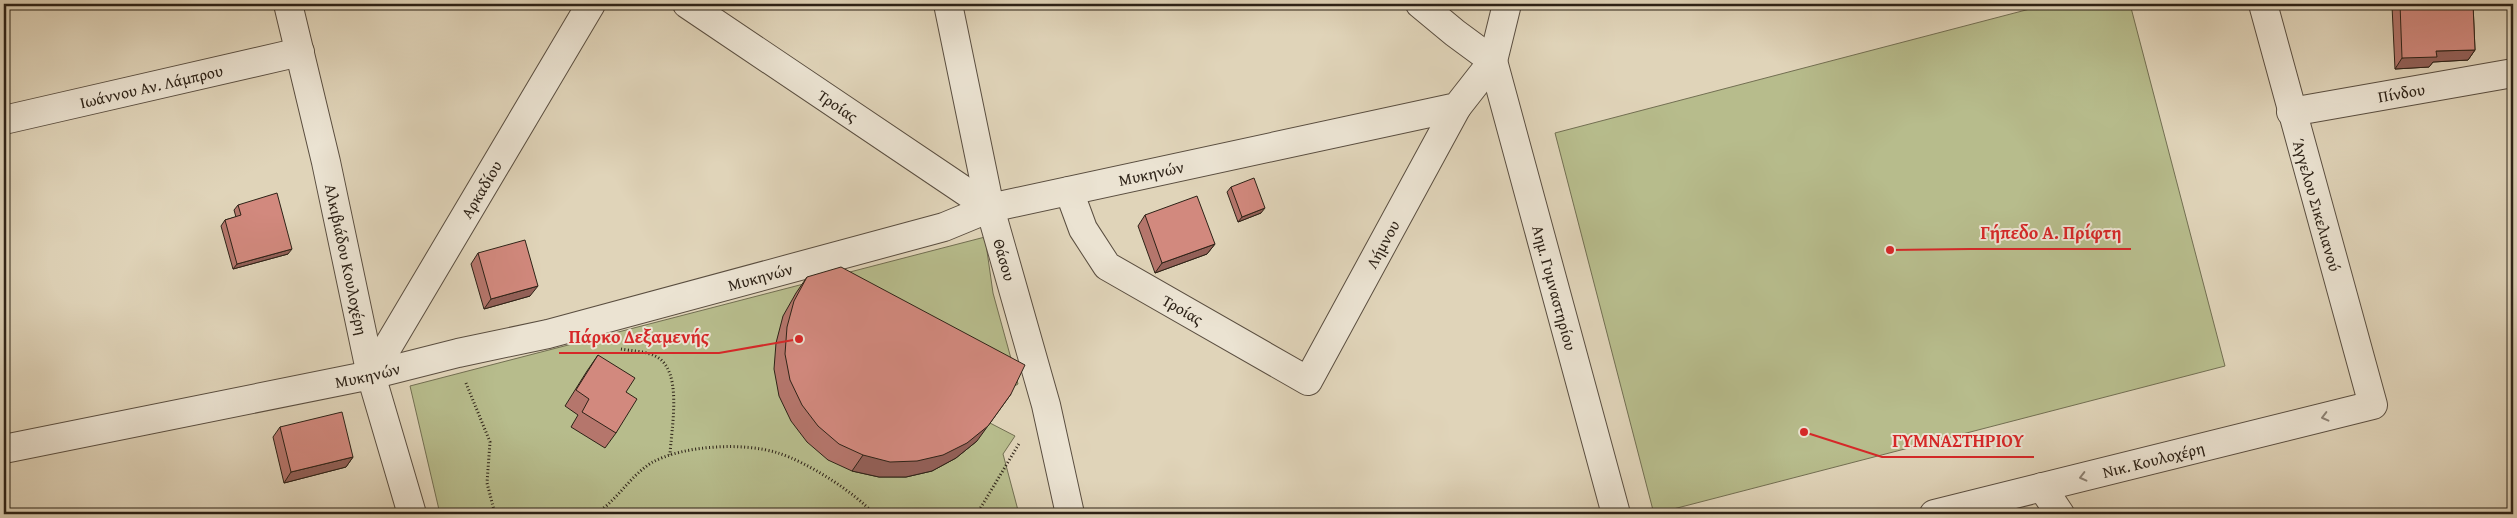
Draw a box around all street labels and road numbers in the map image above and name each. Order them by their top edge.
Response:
street label: Ιωάννου Αν. Λάμπρου [77,58,225,114]
street label: Πίνδου [2376,77,2427,109]
street label: Τροίας [813,83,863,128]
street label: Άγγελου Σικελιανού [2287,136,2347,274]
street label: Μυκηνών [1116,154,1186,192]
street label: Αρκαδίου [455,156,508,223]
street label: Αλκιβιάδου Κουλοχέρη [319,181,374,337]
street label: Λήμνου [1359,216,1405,273]
street label: Αημ. Γυμναστηρίου [1526,222,1583,353]
street label: Θάσου [987,236,1022,284]
street label: Μυκηνών [725,256,795,297]
street label: Τροίας [1158,288,1208,331]
street label: Μυκηνών [333,356,403,394]
street label: Νικ. Κουλοχέρη [2100,435,2207,484]

